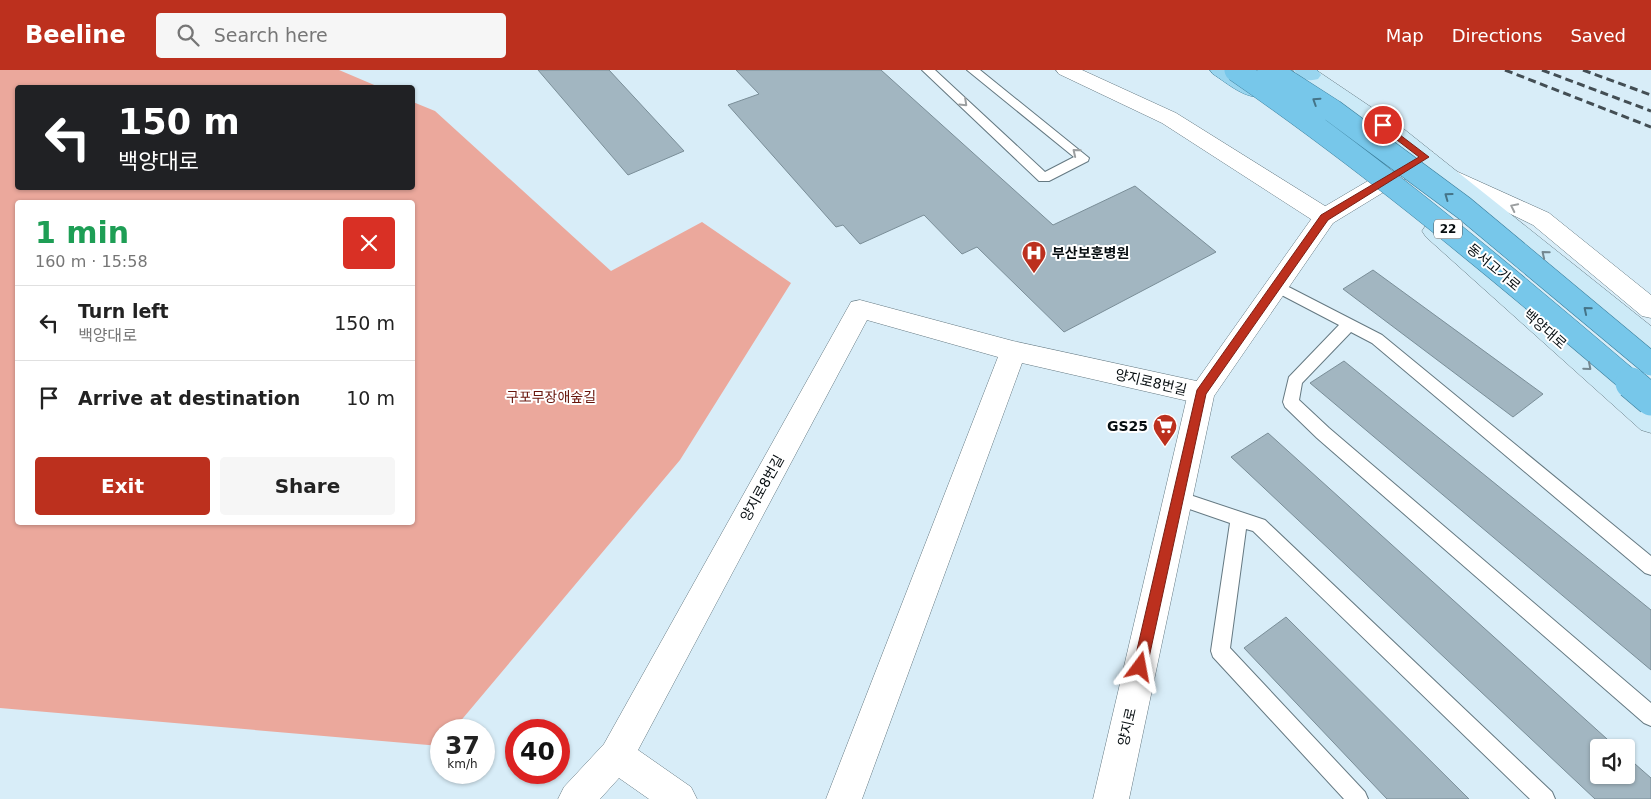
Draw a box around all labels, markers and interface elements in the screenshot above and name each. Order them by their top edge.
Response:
search box [156,13,506,58]
text: Beeline [25,21,126,49]
icon: search [174,21,202,49]
text: Search here [214,24,328,46]
text: Map [1386,25,1424,46]
text: Directions [1452,25,1542,46]
text: Saved [1570,25,1626,46]
one-way arrow [958,97,967,106]
one-way arrow [1312,98,1322,107]
text: 150 m [118,102,240,142]
pin [1362,104,1404,146]
icon: left [35,105,100,170]
icon: arrive [1369,111,1397,139]
text: 백양대로 [118,149,199,174]
one-way arrow [1073,150,1082,158]
one-way arrow [1444,193,1454,202]
one-way arrow [1511,203,1520,213]
text: 1 min [35,215,129,250]
button: close [343,217,395,269]
road number: 22 [1434,220,1462,238]
hospital icon: 부산보훈병원 [1021,240,1047,274]
street label: 동서고가로 [1464,240,1524,294]
place label: 부산보훈병원 [1052,245,1129,261]
text: 160 m · 15:58 [35,252,148,271]
one-way arrow [1542,252,1551,260]
text: Turn left [78,300,169,322]
street label: 백양대로 [1520,306,1570,352]
one-way arrow [1583,307,1592,316]
icon: left [35,309,63,337]
text: 150 m [334,312,395,334]
text: 백양대로 [78,326,137,345]
one-way arrow [1582,361,1591,370]
street label: 양지로8번길 [1113,366,1189,398]
icon: arrive [35,384,63,412]
text: Arrive at destination [78,387,300,409]
text: 10 m [346,387,395,409]
park label: 구포무장애숲길 [506,389,596,405]
supermarket icon: GS25 [1152,413,1178,447]
place label: GS25 [1107,418,1148,434]
street label: 양지로8번길 [737,452,787,524]
button: Exit [35,457,210,515]
button: Share [220,457,395,515]
position arrow [1113,640,1165,692]
street label: 양지로 [1115,706,1139,748]
speed limit sign: 40 [505,719,570,784]
text: 37 [445,731,480,760]
map controls [1590,739,1635,784]
button: sound [1590,739,1635,784]
text: km/h [447,757,478,771]

